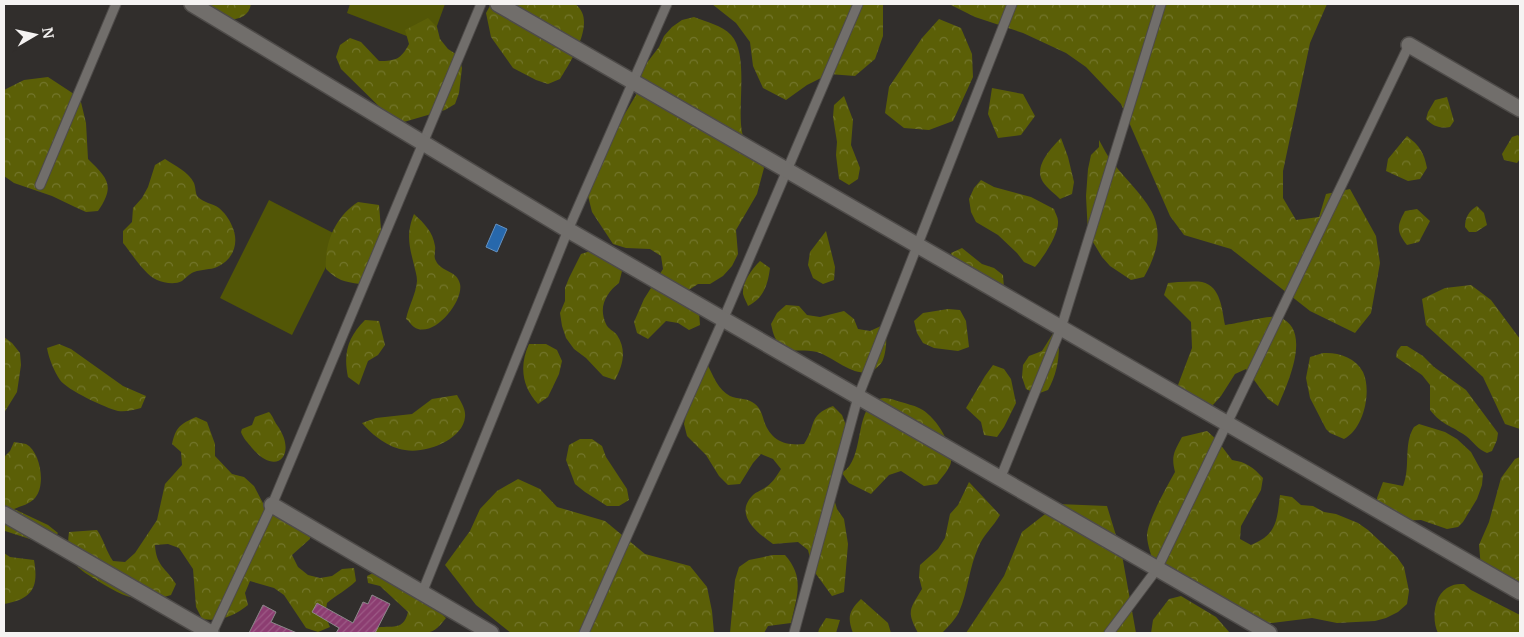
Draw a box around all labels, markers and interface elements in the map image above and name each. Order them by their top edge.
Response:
north arrow [10,10,60,60]
text: N [38,26,58,40]

